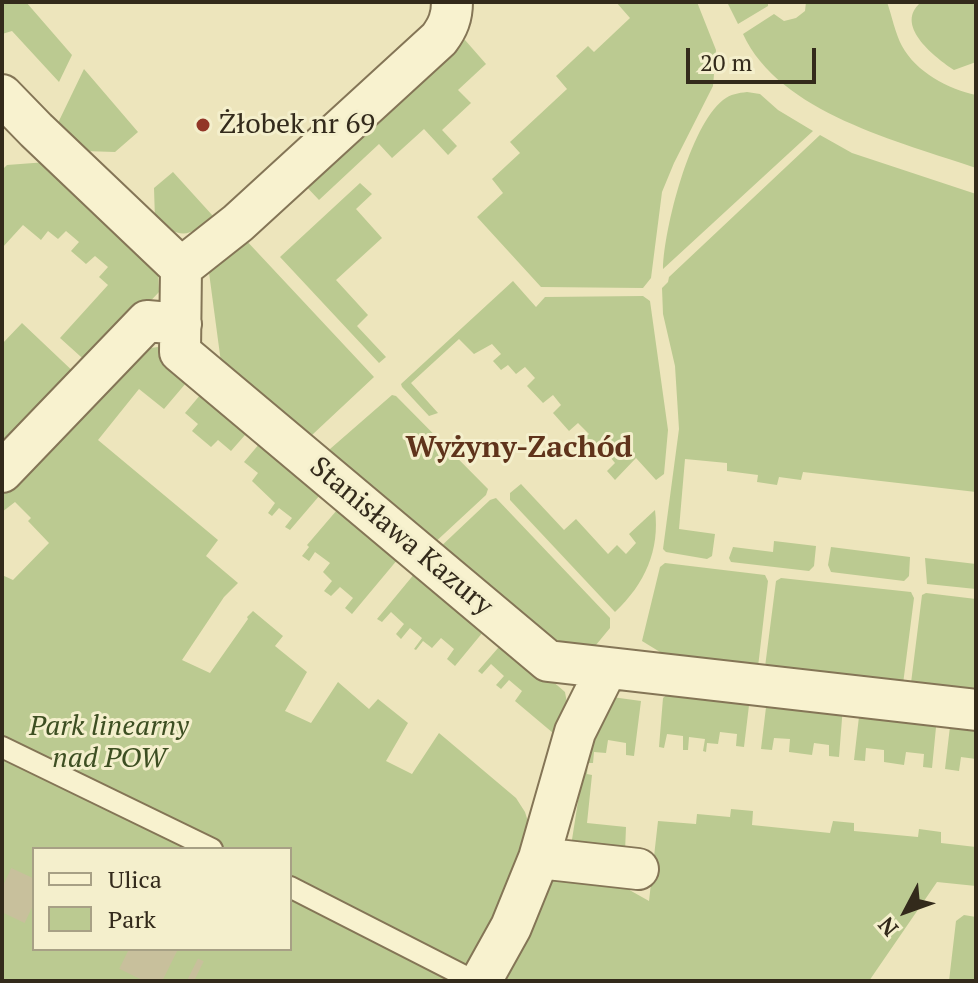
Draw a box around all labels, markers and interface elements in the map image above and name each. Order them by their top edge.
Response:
scale bar [690,32,820,82]
text: 20 m [700,46,752,78]
place label: Żłobek nr 69 [219,108,375,142]
marker: Żłobek nr 69 [194,116,212,134]
district label: Wyżyny-Zachód [405,430,633,466]
street label: Stanisława Kazury [303,451,499,623]
park label: Park linearny nad POW [29,710,189,776]
legend [32,847,292,951]
text: Ulica [108,863,162,895]
north arrow [866,871,946,951]
text: Park [108,903,156,935]
text: N [871,911,904,943]

